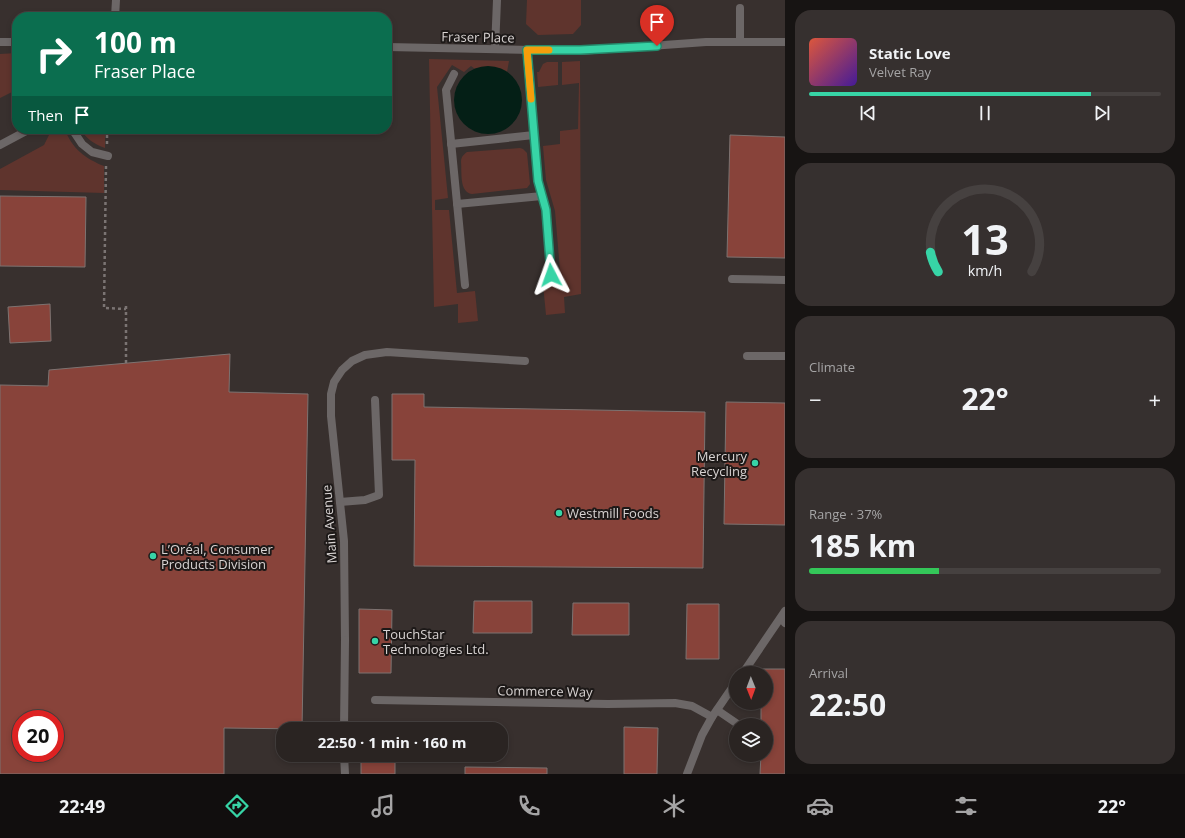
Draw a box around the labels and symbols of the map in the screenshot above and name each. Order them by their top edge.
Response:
pin [640,5,674,46]
street label: Fraser Place [441,27,515,47]
position arrow [530,254,572,296]
place label: Mercury Recycling [691,447,747,480]
marker: Mercury Recycling [750,458,760,468]
street label: Main Avenue [317,484,341,564]
place label: Westmill Foods [567,504,659,522]
marker: Westmill Foods [554,508,564,518]
place label: L’Oréal, Consumer Products Division [161,540,273,573]
marker: L’Oréal, Consumer Products Division [148,551,158,561]
place label: TouchStar Technologies Ltd. [383,625,489,658]
marker: TouchStar Technologies Ltd. [370,636,380,646]
north arrow [729,666,773,710]
street label: Commerce Way [497,681,593,701]
speed limit sign: 20 [12,710,64,762]

